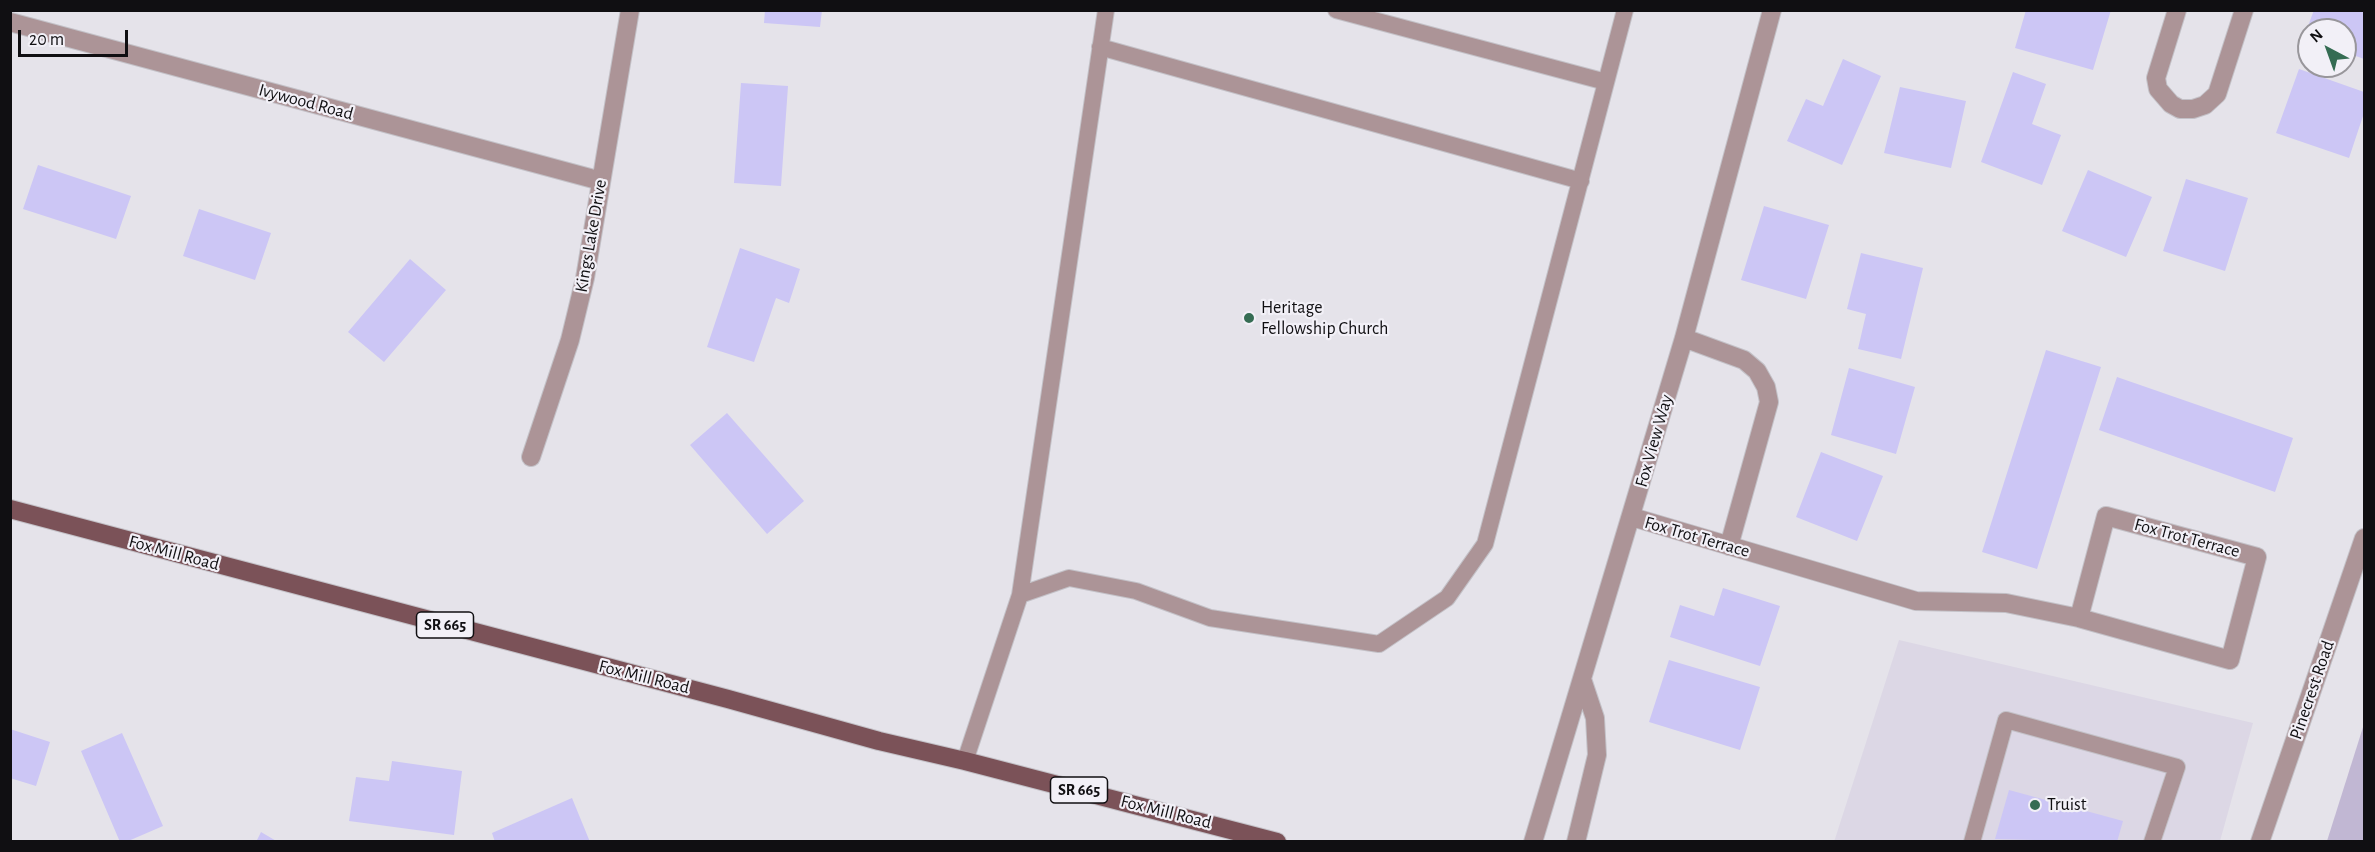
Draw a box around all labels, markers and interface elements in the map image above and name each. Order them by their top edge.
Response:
scale bar [21,18,130,56]
north arrow [2297,18,2357,78]
text: N [2307,26,2326,46]
text: 20 m [29,31,64,49]
street label: Ivywood Road [256,79,356,125]
street label: Kings Lake Drive [570,178,612,294]
place label: Heritage Fellowship Church [1261,297,1388,340]
marker: Heritage Fellowship Church [1242,311,1256,325]
street label: Fox View Way [1630,392,1678,490]
street label: Fox Trot Terrace [1642,512,1752,562]
street label: Fox Trot Terrace [2132,514,2242,562]
street label: Fox Mill Road [126,531,222,575]
road number: SR 665 [416,612,474,638]
street label: Pinecrest Road [2285,638,2339,742]
street label: Fox Mill Road [596,655,692,699]
road number: SR 665 [1050,777,1108,803]
street label: Fox Mill Road [1118,790,1214,834]
place label: Truist [2047,794,2086,816]
marker: Truist [2028,798,2042,812]

